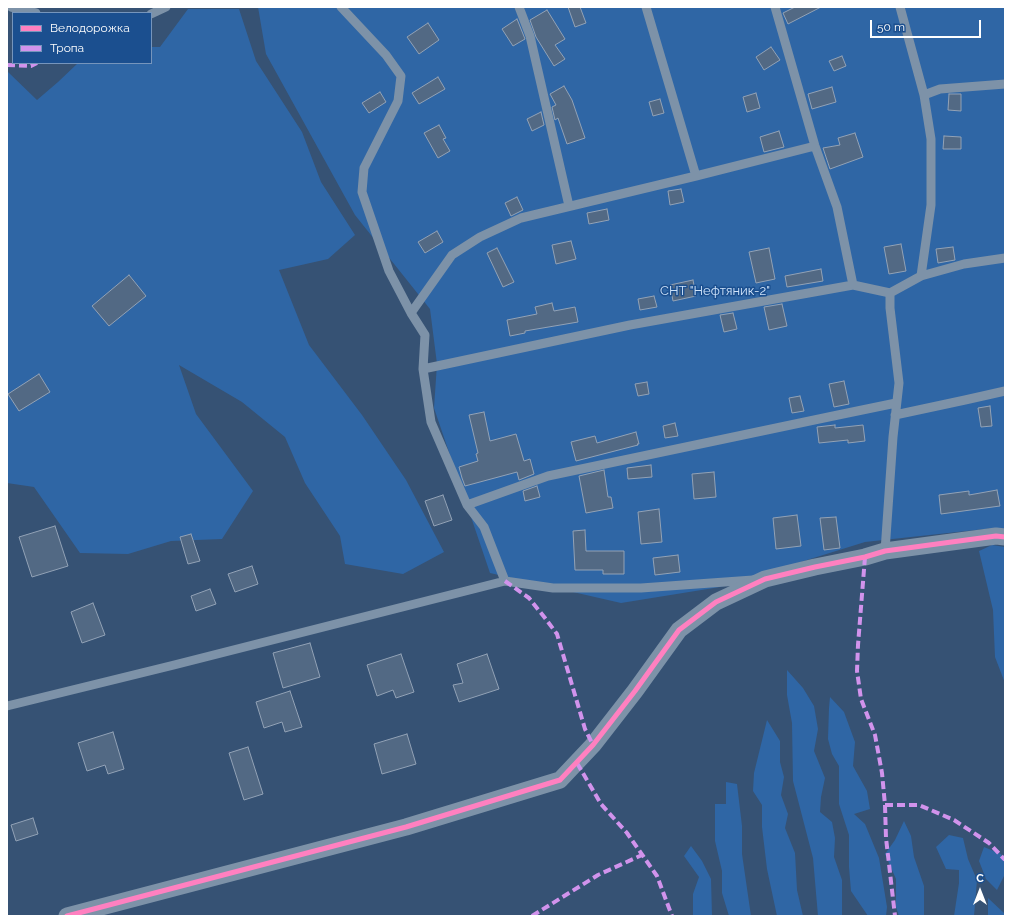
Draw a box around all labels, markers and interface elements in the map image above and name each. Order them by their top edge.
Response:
legend [12,12,152,64]
scale bar [872,12,983,38]
text: 50 m [877,20,905,34]
text: Велодорожка [50,21,130,35]
text: Тропа [50,41,84,55]
park label: СНТ "Нефтяник-2" [660,283,770,299]
north arrow [960,871,1000,911]
text: С [976,872,984,885]

